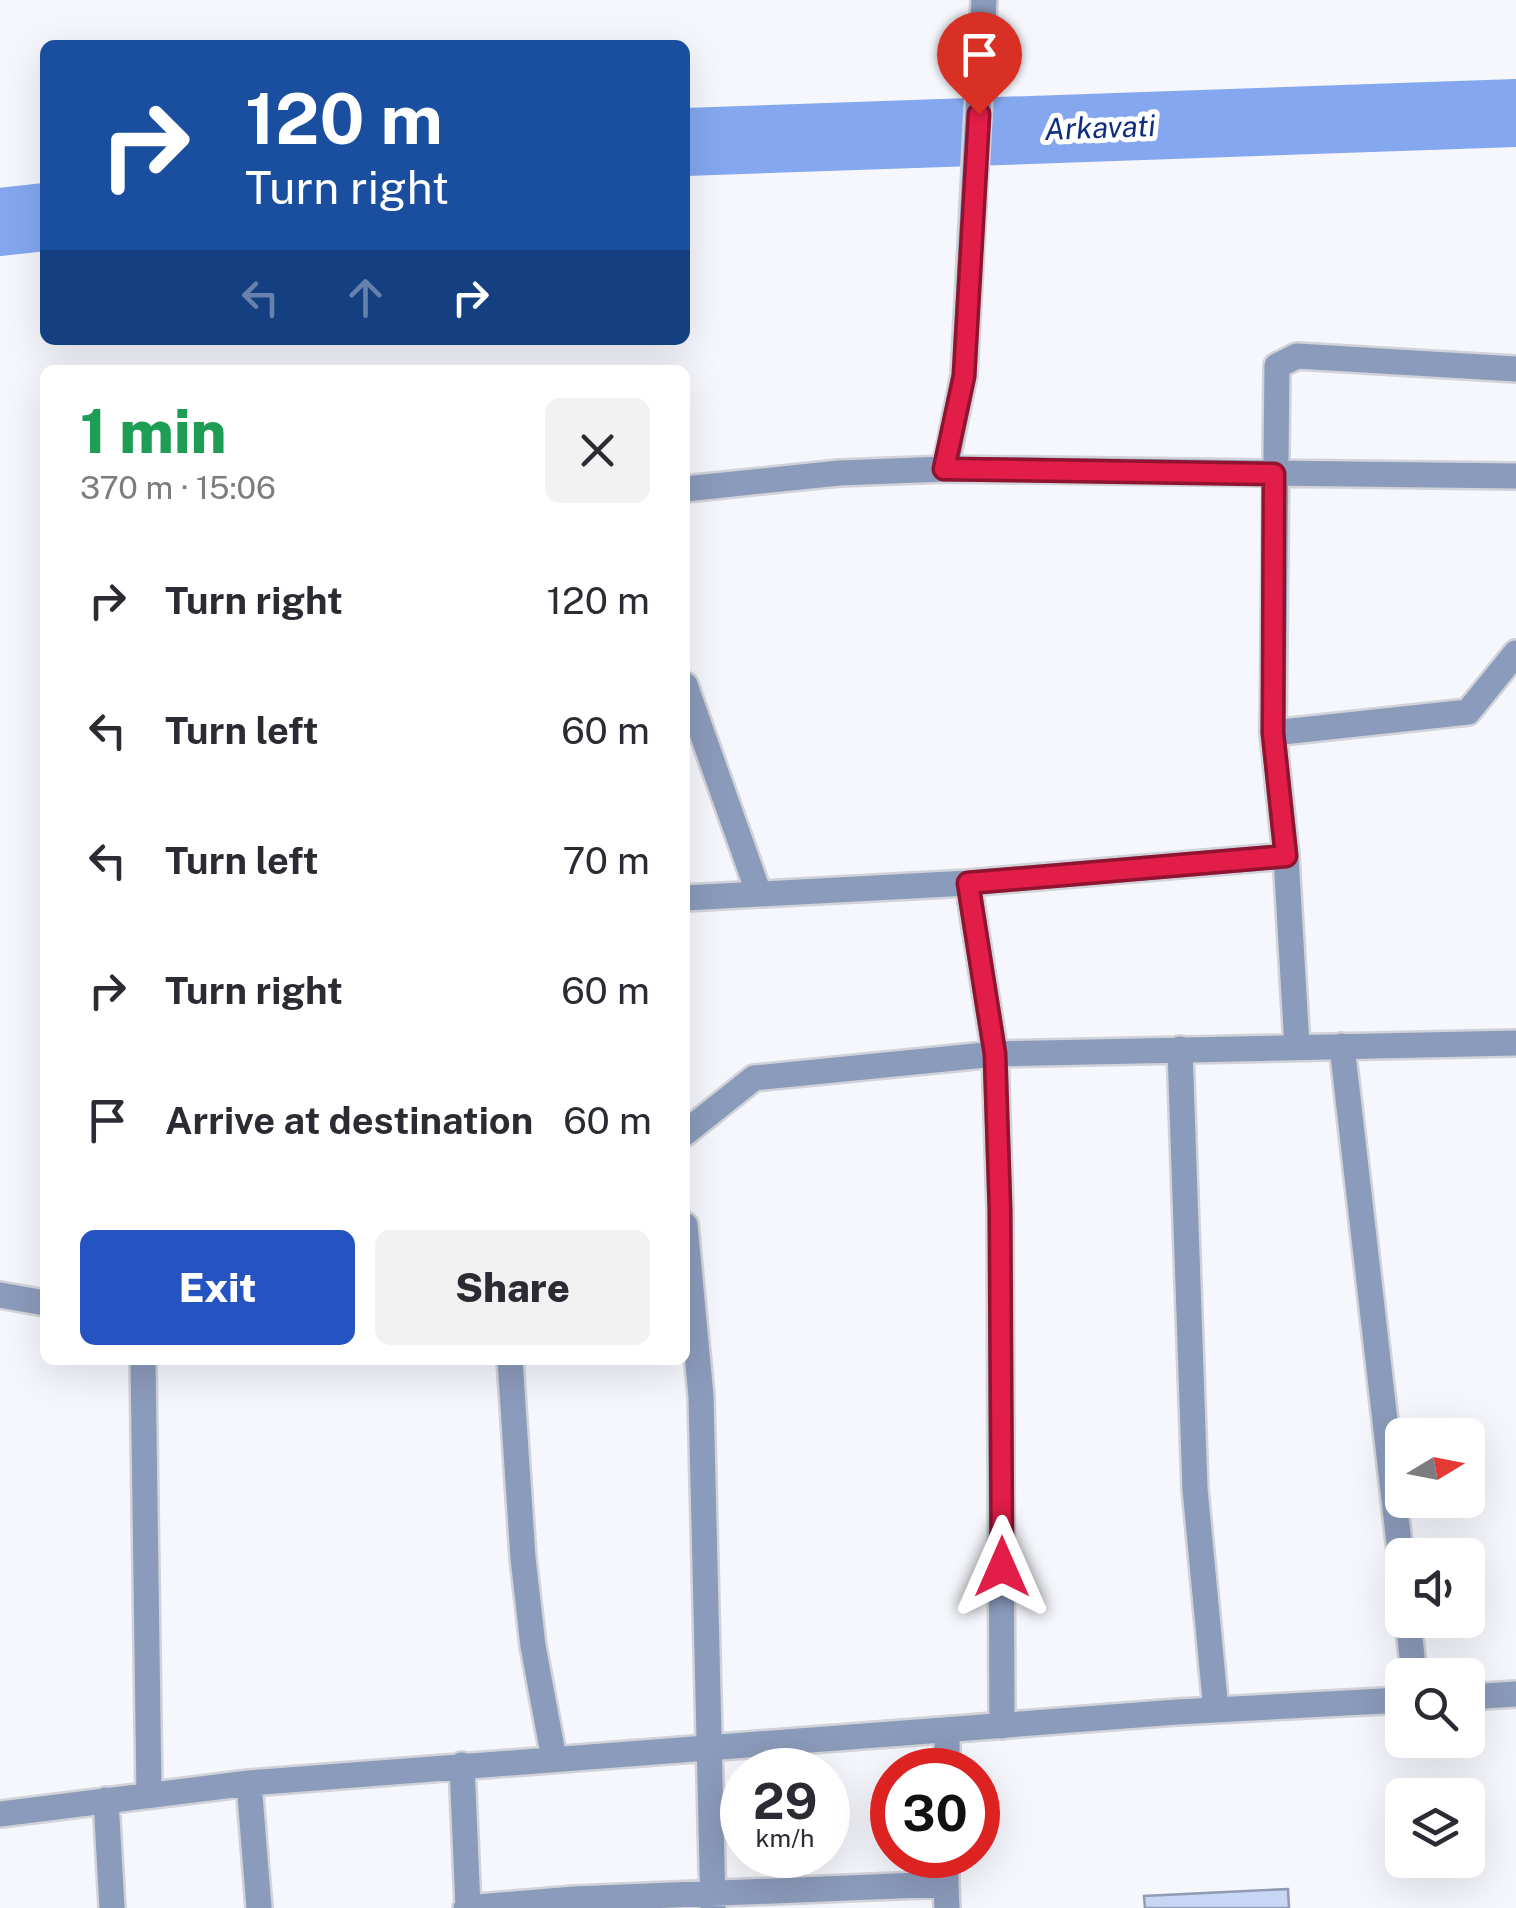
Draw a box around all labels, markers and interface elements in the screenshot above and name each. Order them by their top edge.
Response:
pin [937,12,1022,115]
icon: arrive [952,27,1007,82]
text: 120 m [245,77,443,160]
icon: right [80,80,210,210]
water label: Arkavati [1044,107,1157,147]
text: Turn right [245,161,449,214]
icon: left [233,270,288,325]
icon: ahead [338,270,393,325]
icon: right [443,270,498,325]
text: 1 min [80,396,227,467]
button: close [545,398,650,503]
text: 370 m · 15:06 [80,469,276,506]
icon: right [80,573,135,628]
text: Turn right [165,578,343,623]
text: 120 m [547,578,650,623]
icon: left [80,703,135,758]
text: Turn left [165,708,319,753]
text: 60 m [561,708,650,753]
icon: left [80,833,135,888]
text: Turn left [165,838,319,883]
text: 70 m [563,838,650,883]
icon: right [80,963,135,1018]
text: Turn right [165,968,343,1013]
text: 60 m [561,968,650,1013]
icon: arrive [80,1093,135,1148]
text: Arrive at destination [165,1098,533,1143]
text: 60 m [563,1098,652,1143]
button: Exit [80,1230,355,1345]
button: Share [375,1230,650,1345]
north arrow [1385,1418,1485,1518]
map controls [1385,1418,1485,1878]
position arrow [950,1515,1054,1619]
button: sound [1385,1538,1485,1638]
button: search [1385,1658,1485,1758]
speed limit sign: 30 [870,1748,1000,1878]
text: 29 [753,1771,817,1830]
button: layers [1385,1778,1485,1878]
text: km/h [756,1823,814,1853]

